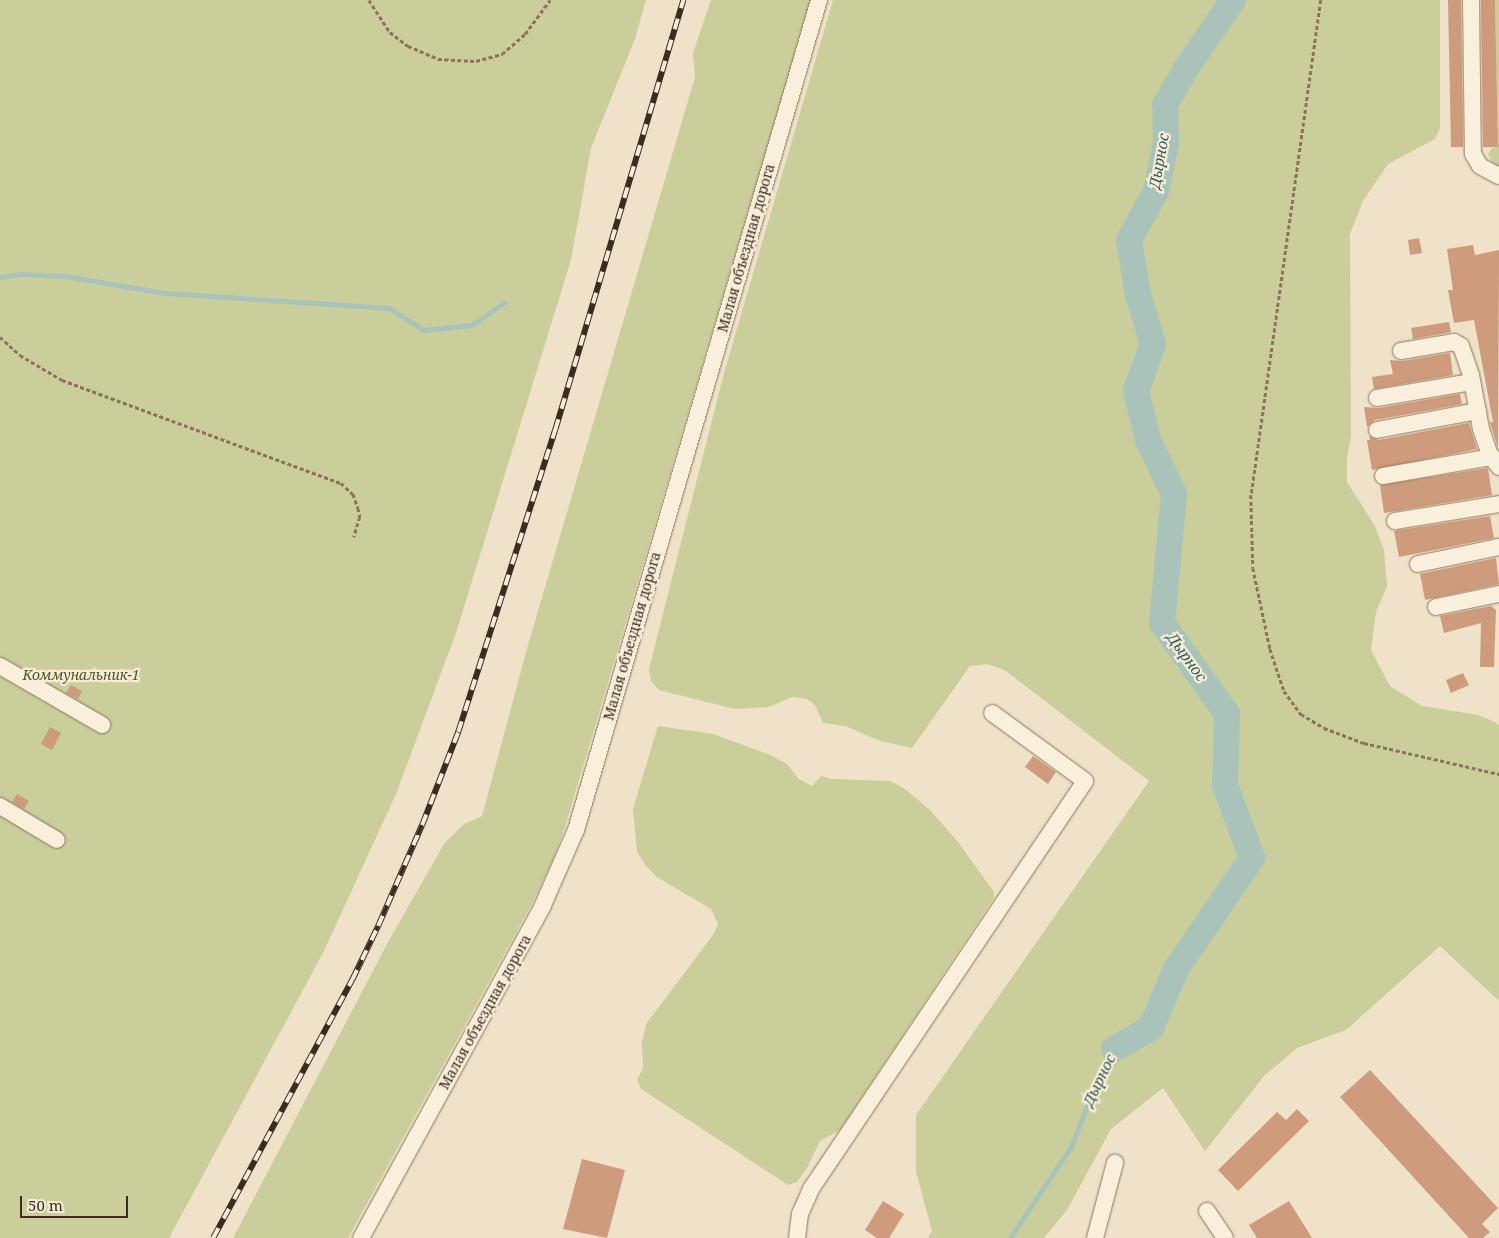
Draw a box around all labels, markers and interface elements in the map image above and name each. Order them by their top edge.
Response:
water label: Дырнос [1145,132,1173,190]
street label: Малая объездная дорога [714,162,778,334]
street label: Малая объездная дорога [600,550,664,722]
water label: Дырнос [1163,629,1211,685]
park label: Коммунальник-1 [22,667,140,683]
street label: Малая объездная дорога [435,932,535,1092]
water label: Дырнос [1079,1051,1119,1109]
scale bar [22,1186,130,1218]
text: 50 m [28,1195,63,1215]

